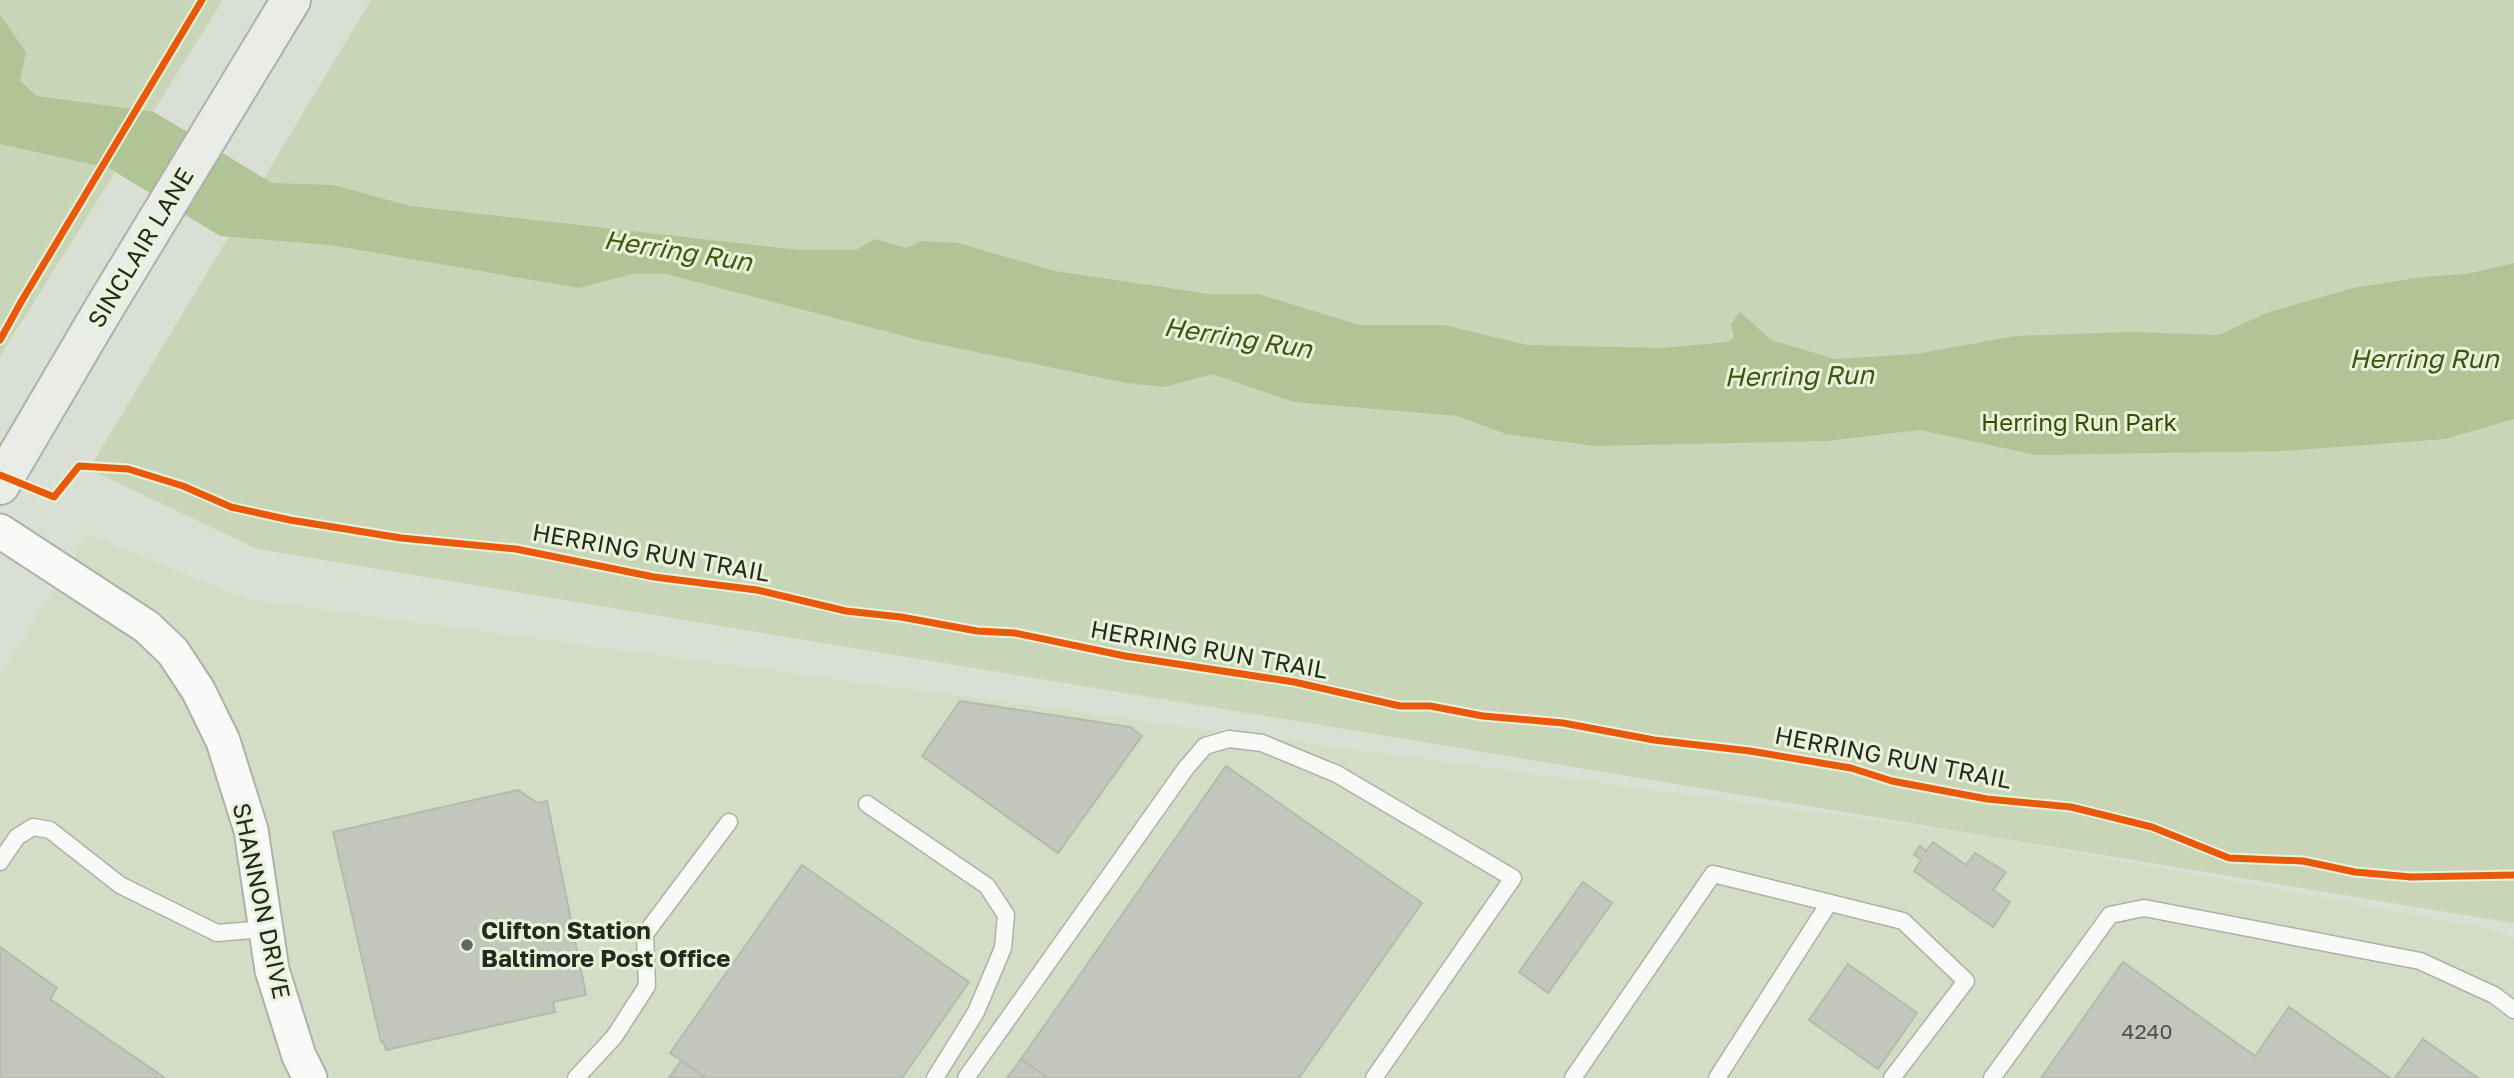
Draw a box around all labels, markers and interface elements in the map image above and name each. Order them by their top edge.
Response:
street label: SINCLAIR LANE [81,162,199,332]
water label: Herring Run [602,224,755,278]
water label: Herring Run [1162,311,1315,365]
water label: Herring Run [2349,343,2500,374]
water label: Herring Run [1724,359,1875,392]
park label: Herring Run Park [1981,407,2177,436]
street label: HERRING RUN TRAIL [530,516,773,587]
street label: HERRING RUN TRAIL [1088,613,1331,684]
street label: HERRING RUN TRAIL [1772,719,2014,794]
street label: SHANNON DRIVE [228,800,297,1001]
place label: Clifton Station Baltimore Post Office [481,915,730,972]
marker: Clifton Station Baltimore Post Office [459,937,475,953]
house number: 4240 [2122,1018,2172,1044]

